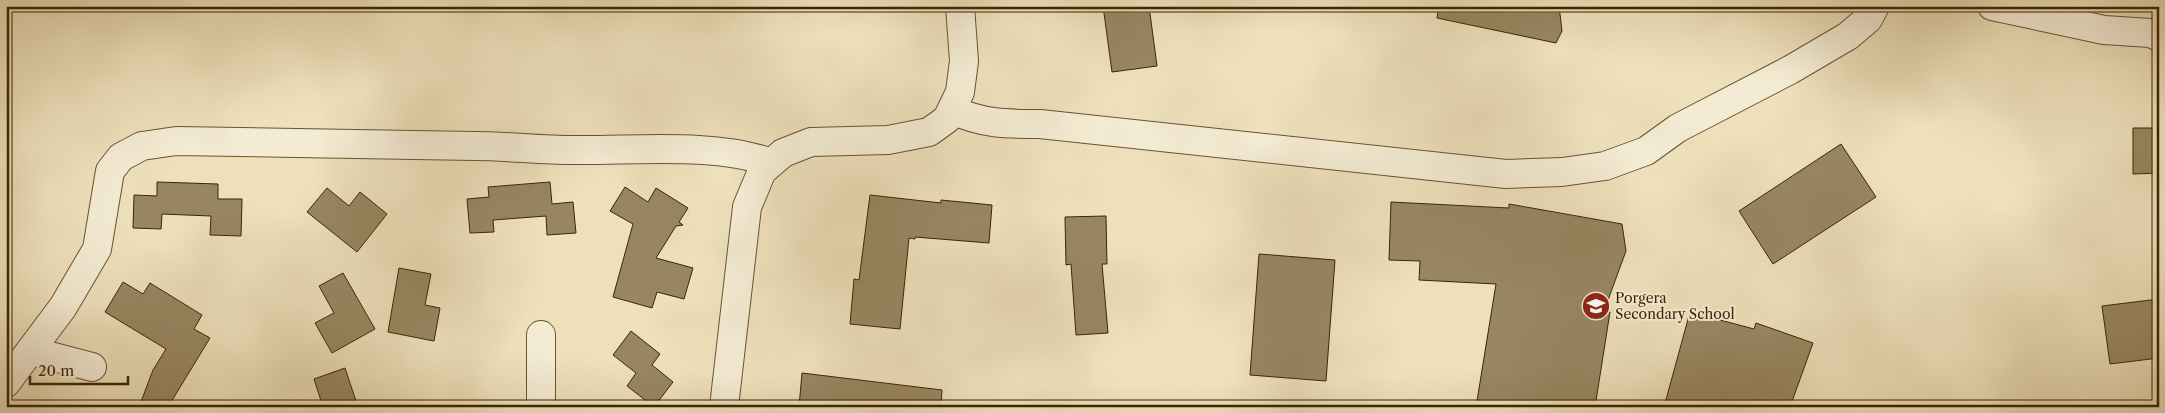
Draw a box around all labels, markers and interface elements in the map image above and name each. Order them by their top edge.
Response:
place label: Porgera Secondary School [1615,289,1735,323]
school or university icon: Porgera Secondary School [1581,291,1611,321]
scale bar [30,353,128,385]
text: 20 m [38,361,74,380]

